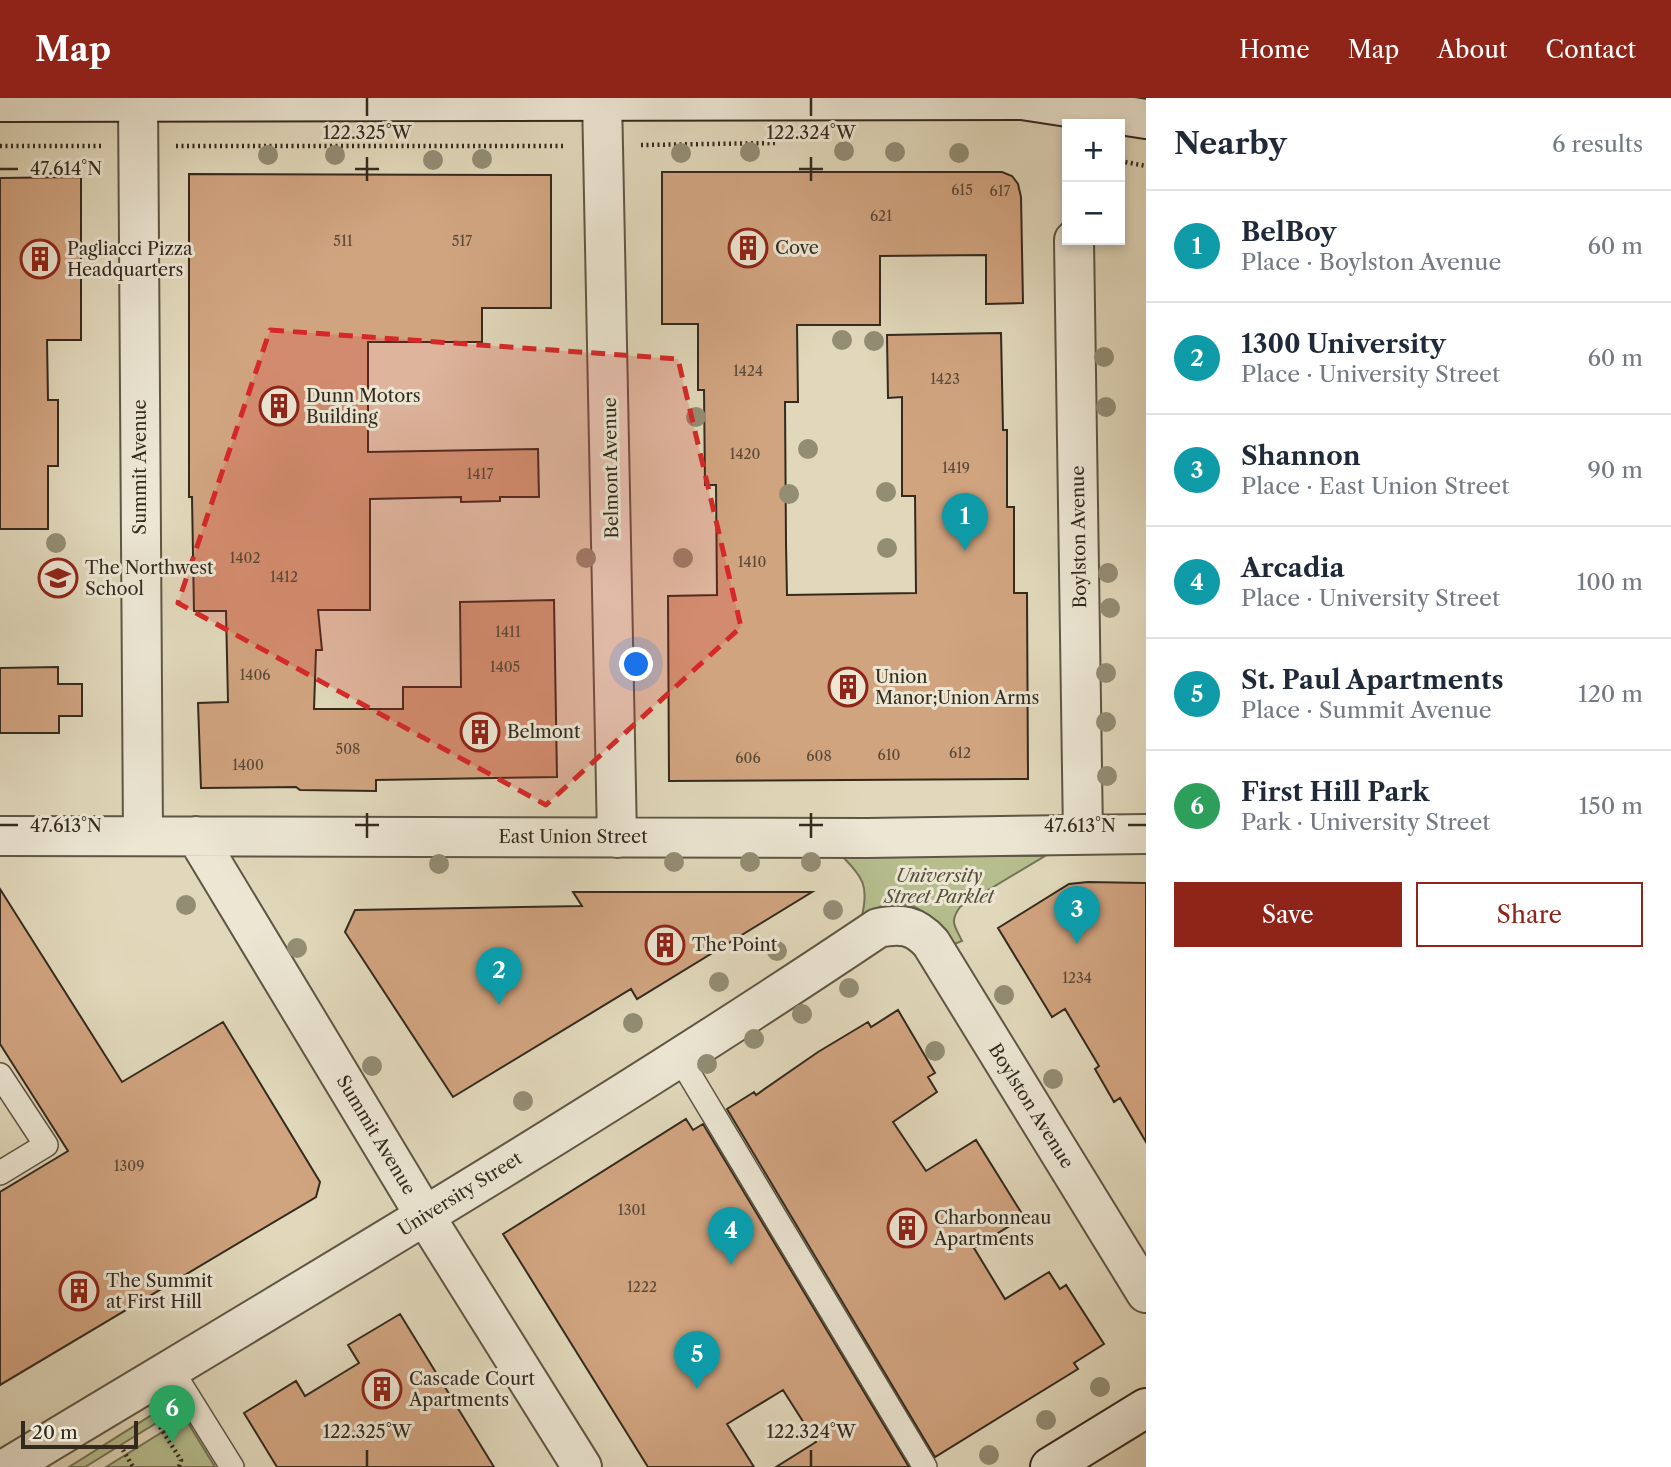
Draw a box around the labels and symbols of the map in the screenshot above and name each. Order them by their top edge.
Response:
text: 122.325°W [323,122,413,144]
text: 122.324°W [766,122,857,144]
text: 47.614°N [30,158,102,180]
house number: 615 [951,181,973,199]
house number: 617 [990,182,1011,200]
house number: 621 [870,207,892,225]
building icon: Cove [727,227,769,269]
house number: 511 [333,232,353,250]
house number: 517 [452,232,472,250]
place label: Cove [775,237,819,259]
building icon: Pagliacci Pizza Headquarters [19,238,61,280]
place label: Pagliacci Pizza Headquarters [67,238,193,281]
house number: 1424 [733,362,763,380]
house number: 1423 [930,370,960,388]
building icon: Dunn Motors Building [258,385,300,427]
place label: Dunn Motors Building [306,385,421,428]
street label: Belmont Avenue [599,397,623,539]
street label: Summit Avenue [129,399,151,535]
house number: 1420 [730,445,761,463]
house number: 1419 [942,459,970,477]
house number: 1417 [467,465,493,483]
street label: Boylston Avenue [1067,465,1091,609]
pin: 1 [942,493,988,551]
house number: 1402 [230,549,260,567]
house number: 1410 [738,553,766,571]
school or university icon: The Northwest School [37,557,79,599]
place label: The Northwest School [85,557,214,600]
house number: 1412 [270,568,298,586]
house number: 1411 [495,623,521,641]
your location [619,647,653,681]
house number: 1405 [490,658,520,676]
house number: 1406 [239,666,271,684]
building icon: Union Manor;Union Arms [827,666,869,708]
place label: Union Manor;Union Arms [875,666,1039,709]
building icon: Belmont [459,711,501,753]
place label: Belmont [507,721,581,743]
house number: 508 [336,740,360,758]
house number: 612 [949,744,971,762]
house number: 610 [878,746,901,764]
house number: 608 [806,747,832,765]
house number: 606 [735,749,761,767]
house number: 1400 [232,756,264,774]
text: 47.613°N [30,815,102,837]
text: 47.613°N [1044,815,1116,837]
street label: East Union Street [498,826,648,848]
park label: University Street Parklet [883,865,995,908]
pin: 3 [1054,886,1100,944]
building icon: The Point [644,924,686,966]
place label: The Point [692,934,778,956]
pin: 2 [476,947,522,1005]
house number: 1234 [1062,969,1092,987]
street label: Boylston Avenue [984,1040,1078,1172]
street label: Summit Avenue [332,1071,420,1199]
street label: University Street [394,1147,527,1241]
house number: 1309 [114,1157,144,1175]
house number: 1301 [618,1201,646,1219]
pin: 4 [708,1207,754,1265]
building icon: Charbonneau Apartments [886,1207,928,1249]
place label: Charbonneau Apartments [933,1207,1051,1250]
building icon: The Summit at First Hill [58,1270,100,1312]
place label: The Summit at First Hill [106,1270,213,1313]
house number: 1222 [627,1278,657,1296]
pin: 5 [674,1331,720,1389]
building icon: Cascade Court Apartments [361,1368,403,1410]
place label: Cascade Court Apartments [408,1368,536,1411]
pin: 6 [149,1385,195,1443]
scale bar [21,1418,138,1450]
text: 122.325°W [323,1421,413,1443]
text: 122.324°W [766,1421,857,1443]

